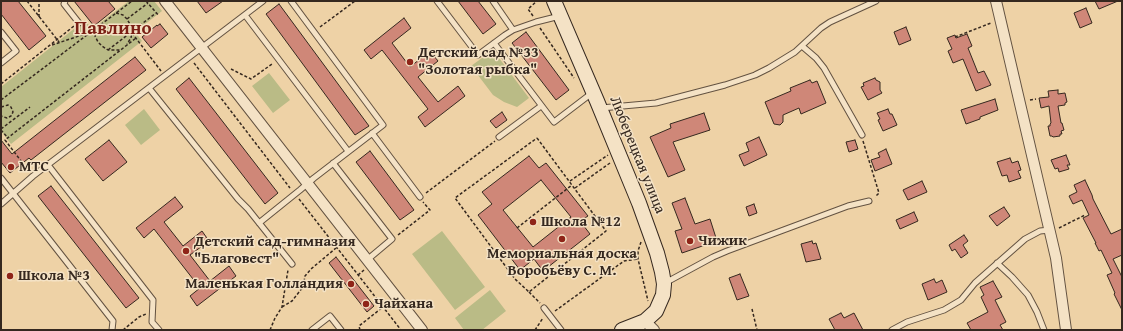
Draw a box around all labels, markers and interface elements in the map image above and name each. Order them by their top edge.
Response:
district label: Павлино [74,18,152,40]
place label: Детский сад №33 "Золотая рыбка" [418,44,539,79]
marker: Детский сад №33 "Золотая рыбка" [405,57,415,67]
street label: Люберецкая улица [605,94,669,216]
place label: МТС [19,158,49,176]
marker: МТС [6,162,16,172]
place label: Школа №12 [541,213,621,231]
marker: Школа №12 [528,217,538,227]
place label: Чижик [698,232,747,250]
place label: Детский сад-гимназия "Благовест" [194,233,356,268]
marker: Мемориальная доска Воробьёву С. М. [557,234,567,244]
marker: Чижик [685,236,695,246]
place label: Мемориальная доска Воробьёву С. М. [487,245,637,280]
marker: Детский сад-гимназия "Благовест" [181,246,191,256]
place label: Школа №3 [18,267,90,285]
marker: Школа №3 [5,271,15,281]
place label: Маленькая Голландия [185,275,343,293]
marker: Маленькая Голландия [346,279,356,289]
place label: Чайхана [374,295,433,313]
marker: Чайхана [361,299,371,309]

